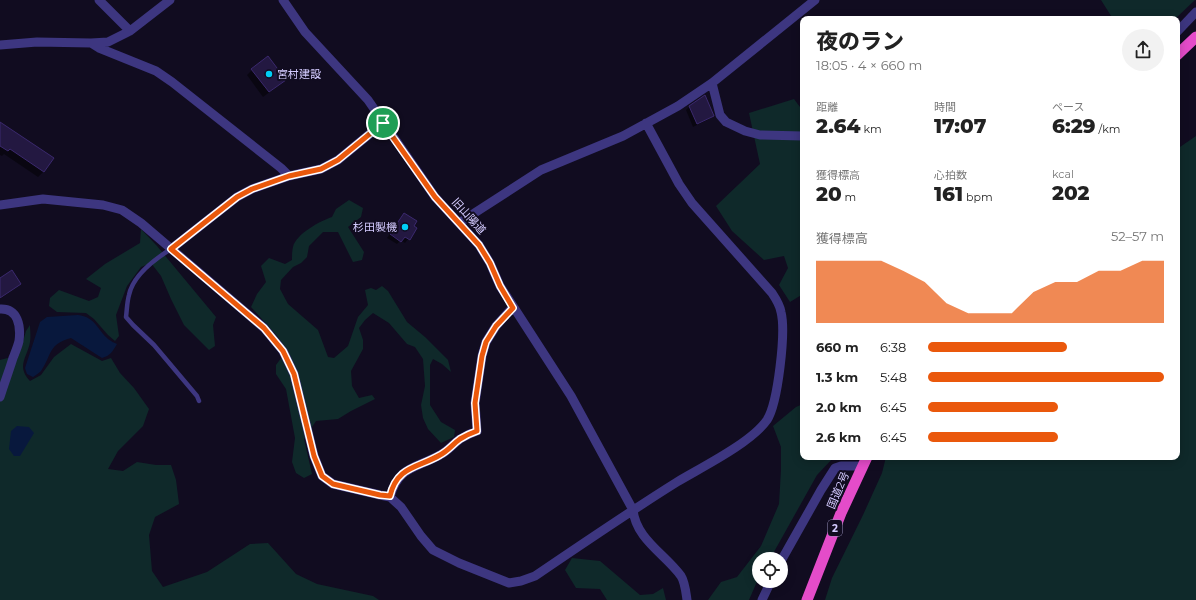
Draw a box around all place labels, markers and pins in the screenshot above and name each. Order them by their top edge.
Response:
place label: 宮村建設 [277,67,321,81]
marker: 宮村建設 [264,69,274,79]
pin [366,106,400,140]
place label: 杉田製機 [353,220,397,234]
marker: 杉田製機 [400,222,410,232]

